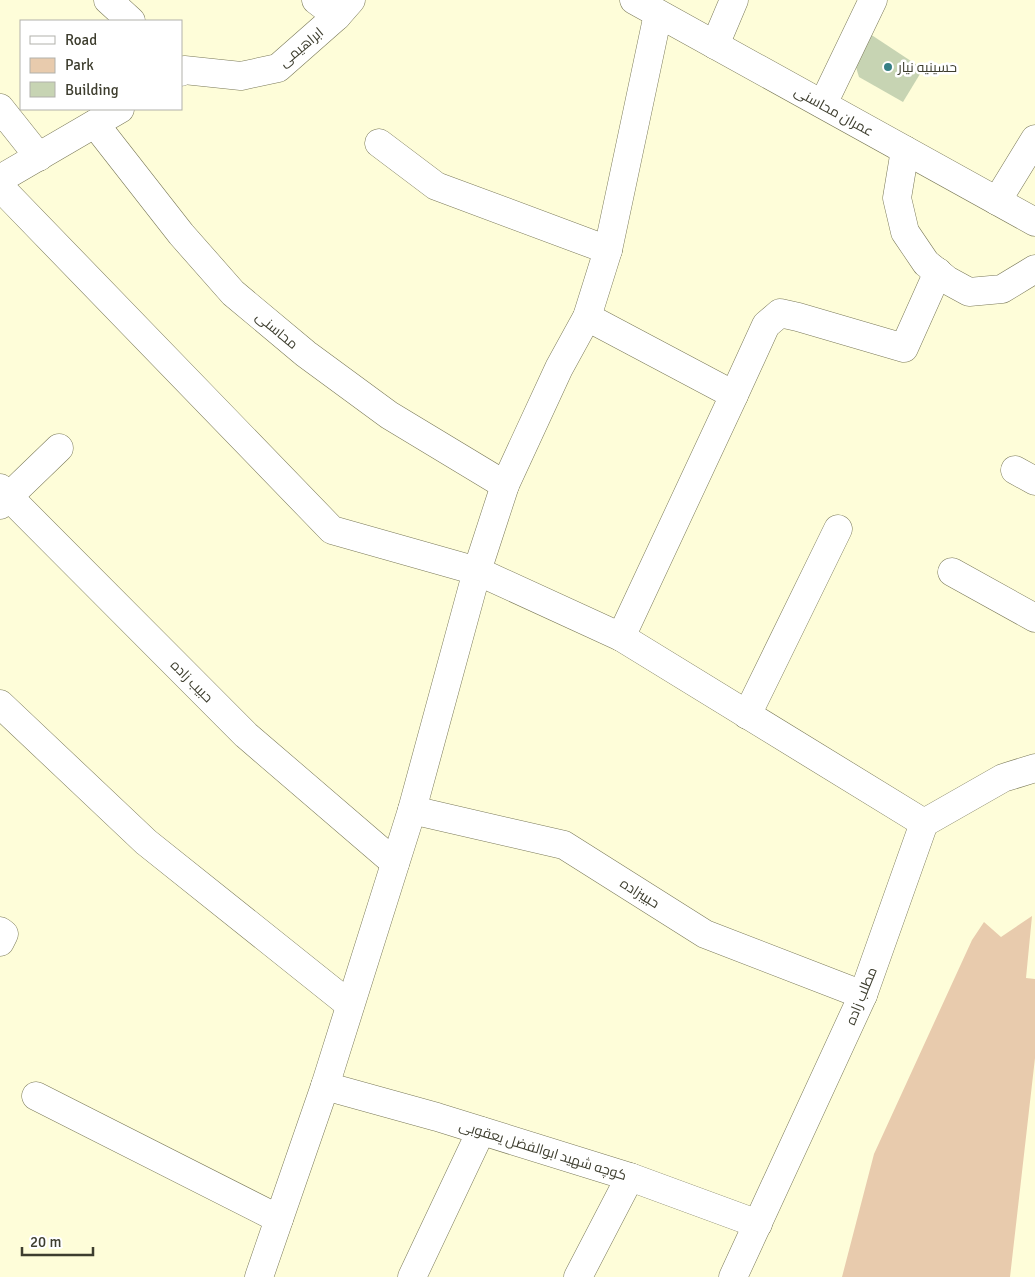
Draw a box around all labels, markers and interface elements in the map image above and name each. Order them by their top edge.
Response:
legend [20,20,182,110]
street label: ابراهیمی [276,24,327,71]
text: Road [65,31,97,49]
text: Park [65,56,94,74]
place label: حسینیه نیار [897,59,957,76]
marker: حسینیه نیار [882,61,894,73]
text: Building [65,81,119,99]
street label: عمران محاسنی [791,83,876,140]
street label: محاسنی [252,308,301,353]
street label: حبیب زاده [167,657,216,706]
street label: حبیبزاده [617,875,662,912]
street label: مطلب زاده [842,965,881,1028]
street label: کوچه شهید ابوالفضل یعقوبی [457,1117,629,1185]
scale bar [22,1224,94,1256]
text: 20 m [30,1233,61,1251]

